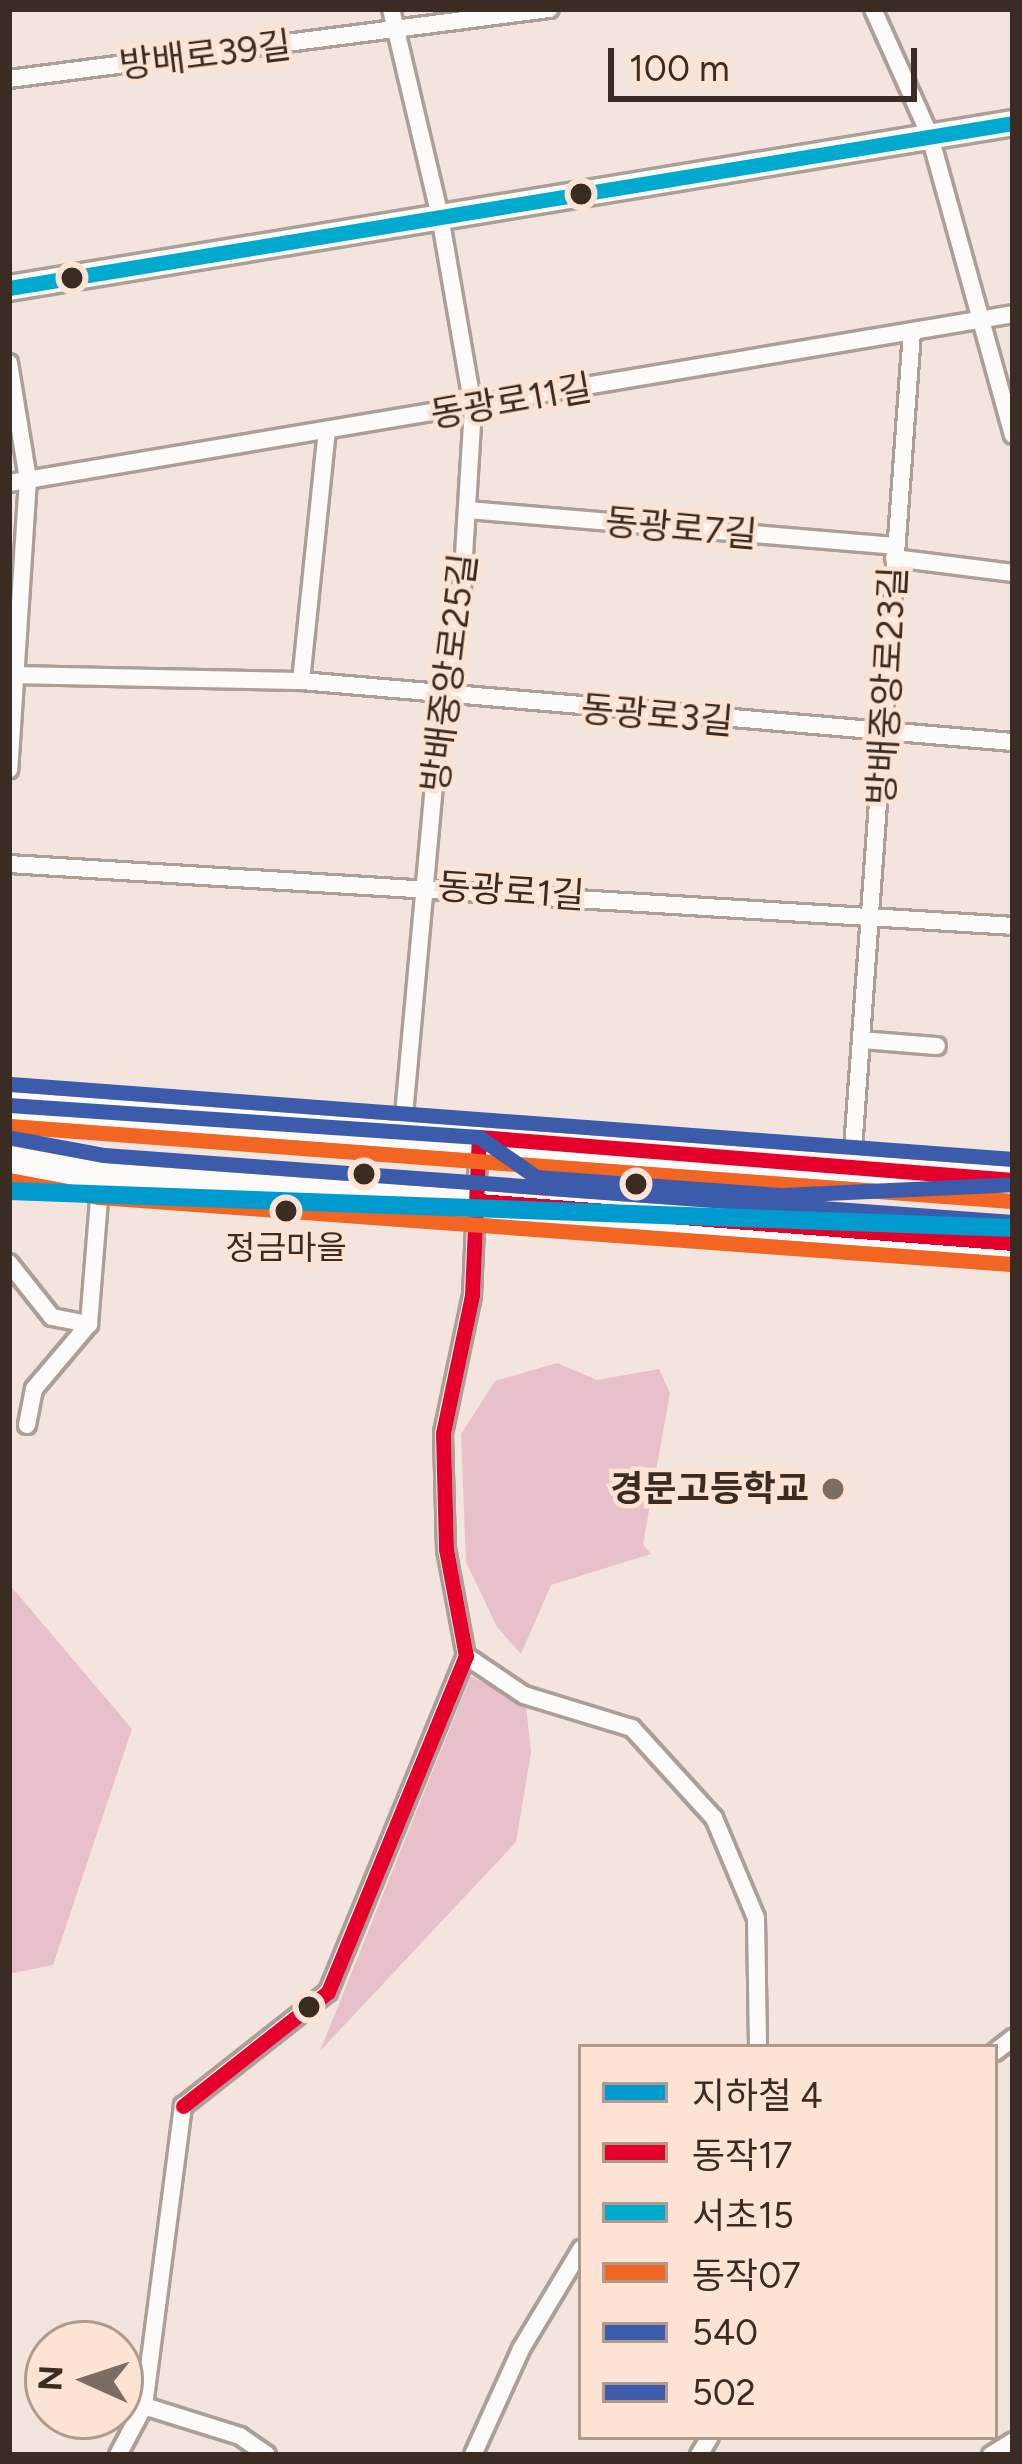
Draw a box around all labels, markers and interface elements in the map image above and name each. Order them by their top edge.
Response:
street label: 방배로39길 [117,23,293,87]
scale bar [614,24,923,98]
text: 100 m [629,47,730,90]
unlabelled marker [570,183,592,205]
unlabelled marker [61,267,83,289]
street label: 동광로11길 [427,366,595,436]
street label: 동광로7길 [604,500,758,556]
street label: 방배중앙로25길 [413,551,485,795]
street label: 방배중앙로23길 [859,566,915,806]
street label: 동광로3길 [579,687,735,743]
street label: 동광로1길 [436,864,586,918]
unlabelled marker [353,1163,375,1185]
unlabelled marker [625,1173,647,1195]
marker: 정금마을 [275,1200,297,1222]
place label: 정금마을 [225,1228,347,1268]
place label: 경문고등학교 [610,1467,809,1511]
marker: 경문고등학교 [820,1476,846,1502]
unlabelled marker [298,1996,320,2018]
legend [578,2044,998,2440]
text: 지하철 4 [692,2074,823,2117]
text: 동작17 [692,2134,792,2177]
text: 서초15 [692,2194,794,2237]
text: 동작07 [692,2254,801,2297]
text: 540 [692,2311,758,2354]
north arrow [24,2320,144,2440]
text: N [30,2364,71,2392]
text: 502 [692,2371,756,2414]

